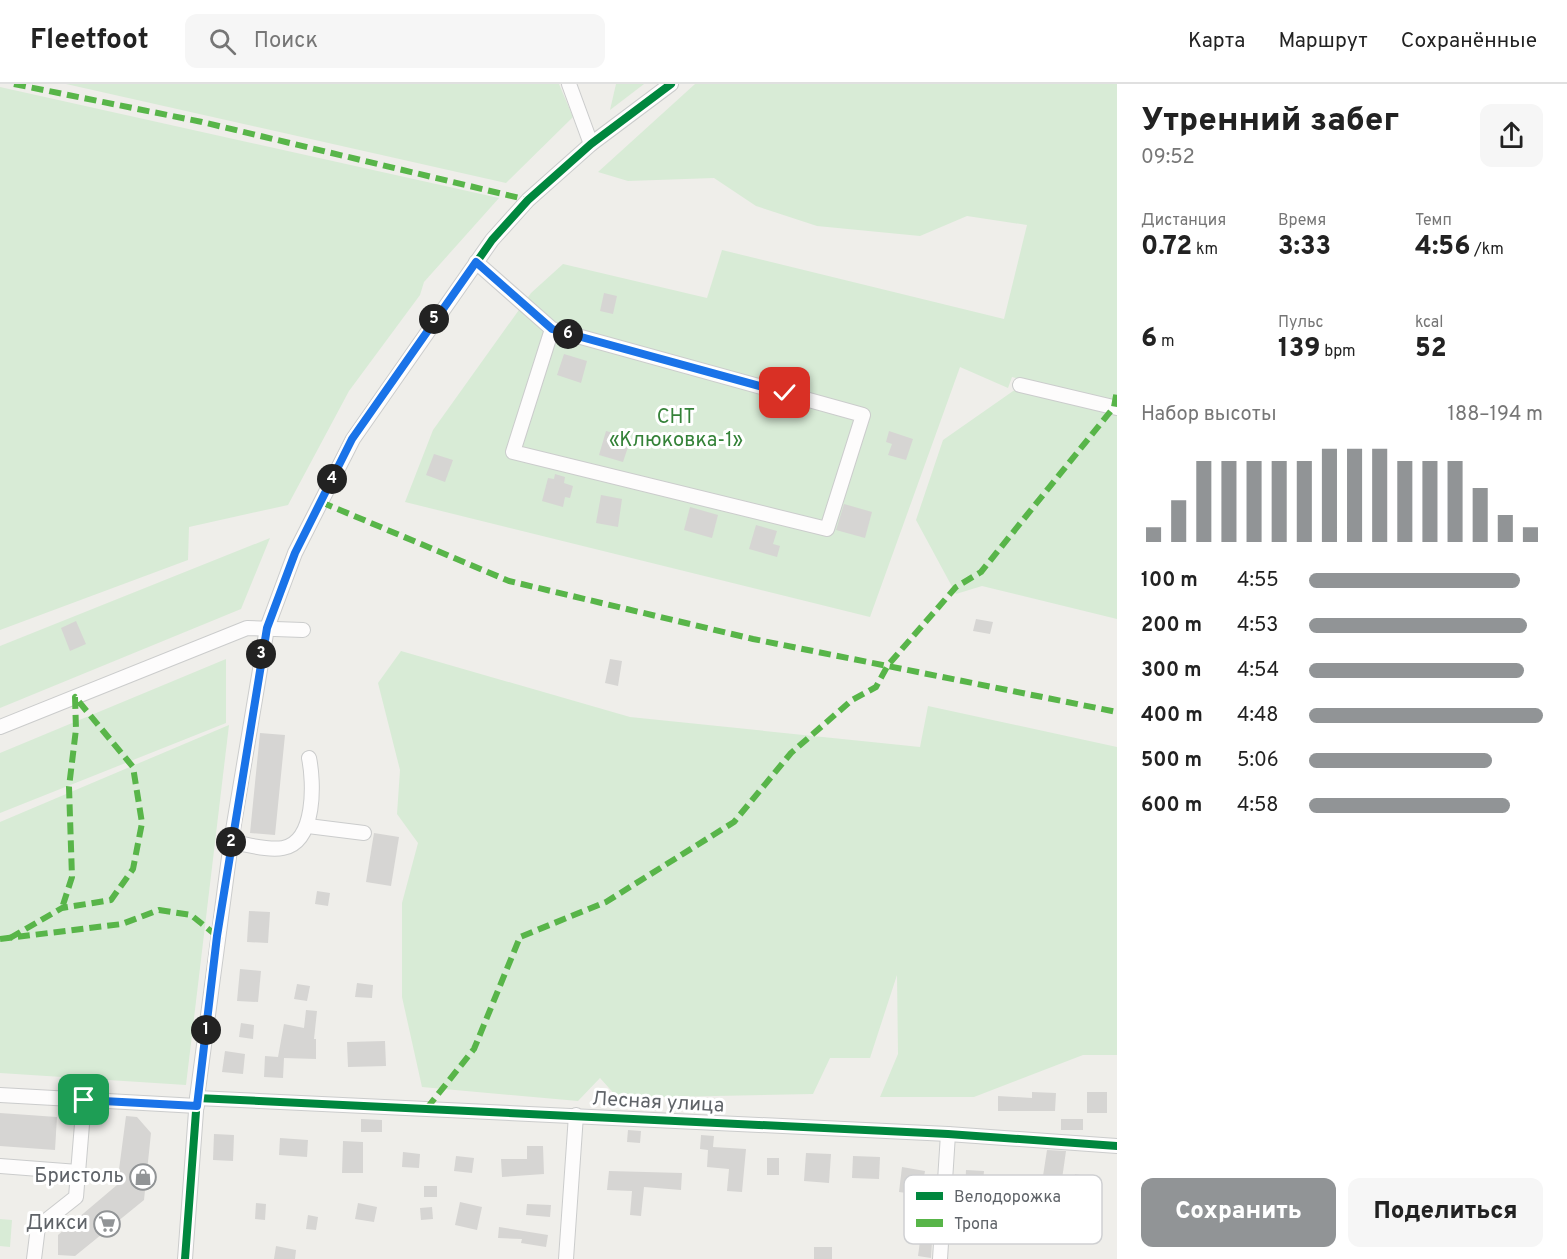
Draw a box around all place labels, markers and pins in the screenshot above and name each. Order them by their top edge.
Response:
pin: 5 [419,304,449,334]
pin: 6 [553,319,583,349]
pin [759,367,810,418]
pin: 4 [317,464,347,494]
pin: 3 [246,639,276,669]
pin: 2 [216,827,246,857]
pin: 1 [191,1015,221,1045]
pin [58,1074,109,1125]
shop icon: Бристоль [128,1162,158,1192]
place label: Бристоль [34,1164,124,1190]
supermarket icon: Дикси [92,1209,122,1239]
place label: Дикси [26,1211,88,1237]

